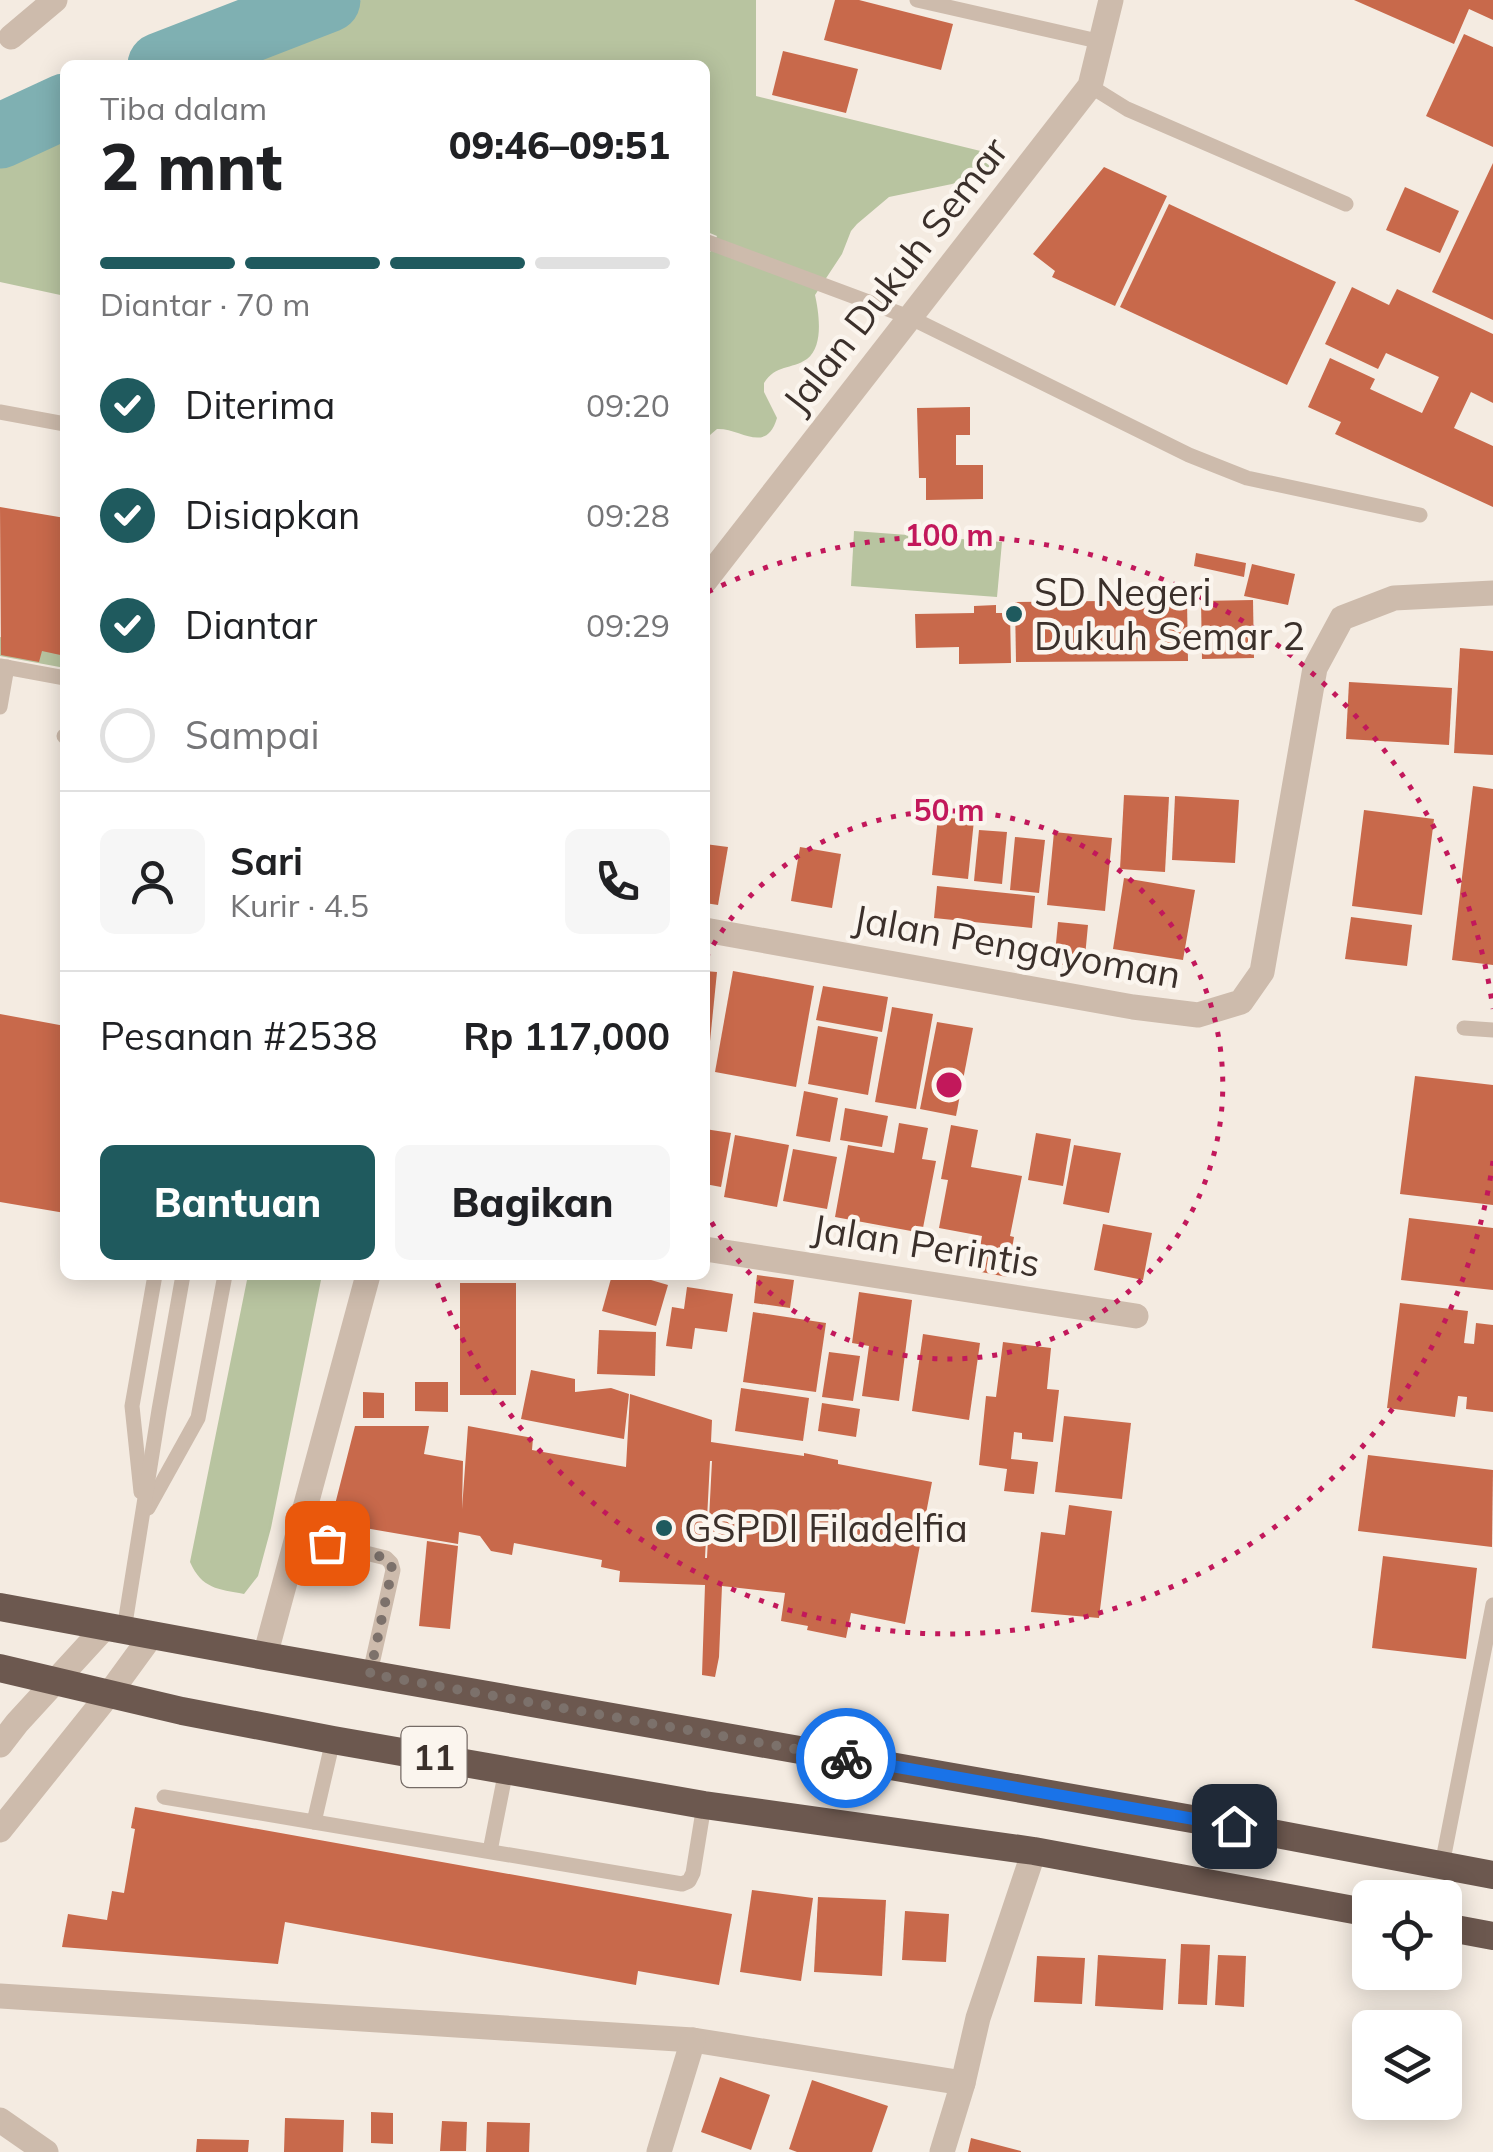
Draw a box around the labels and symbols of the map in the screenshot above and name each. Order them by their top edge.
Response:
street label: Jalan Dukuh Semar [772,127,1018,423]
text: 100 m [904,516,994,554]
place label: SD Negeri Dukuh Semar 2 [1034,568,1305,660]
marker: SD Negeri Dukuh Semar 2 [1003,603,1025,625]
text: 50 m [913,791,985,829]
street label: Jalan Pengayoman [849,894,1185,998]
centre of rings [931,1067,967,1103]
street label: Jalan Perintis [809,1203,1043,1287]
pin [285,1501,370,1586]
place label: GSPDI Filadelfia [684,1504,968,1552]
marker: GSPDI Filadelfia [653,1517,675,1539]
courier [796,1708,896,1808]
road number: 11 [402,1727,466,1787]
pin [1192,1784,1277,1869]

